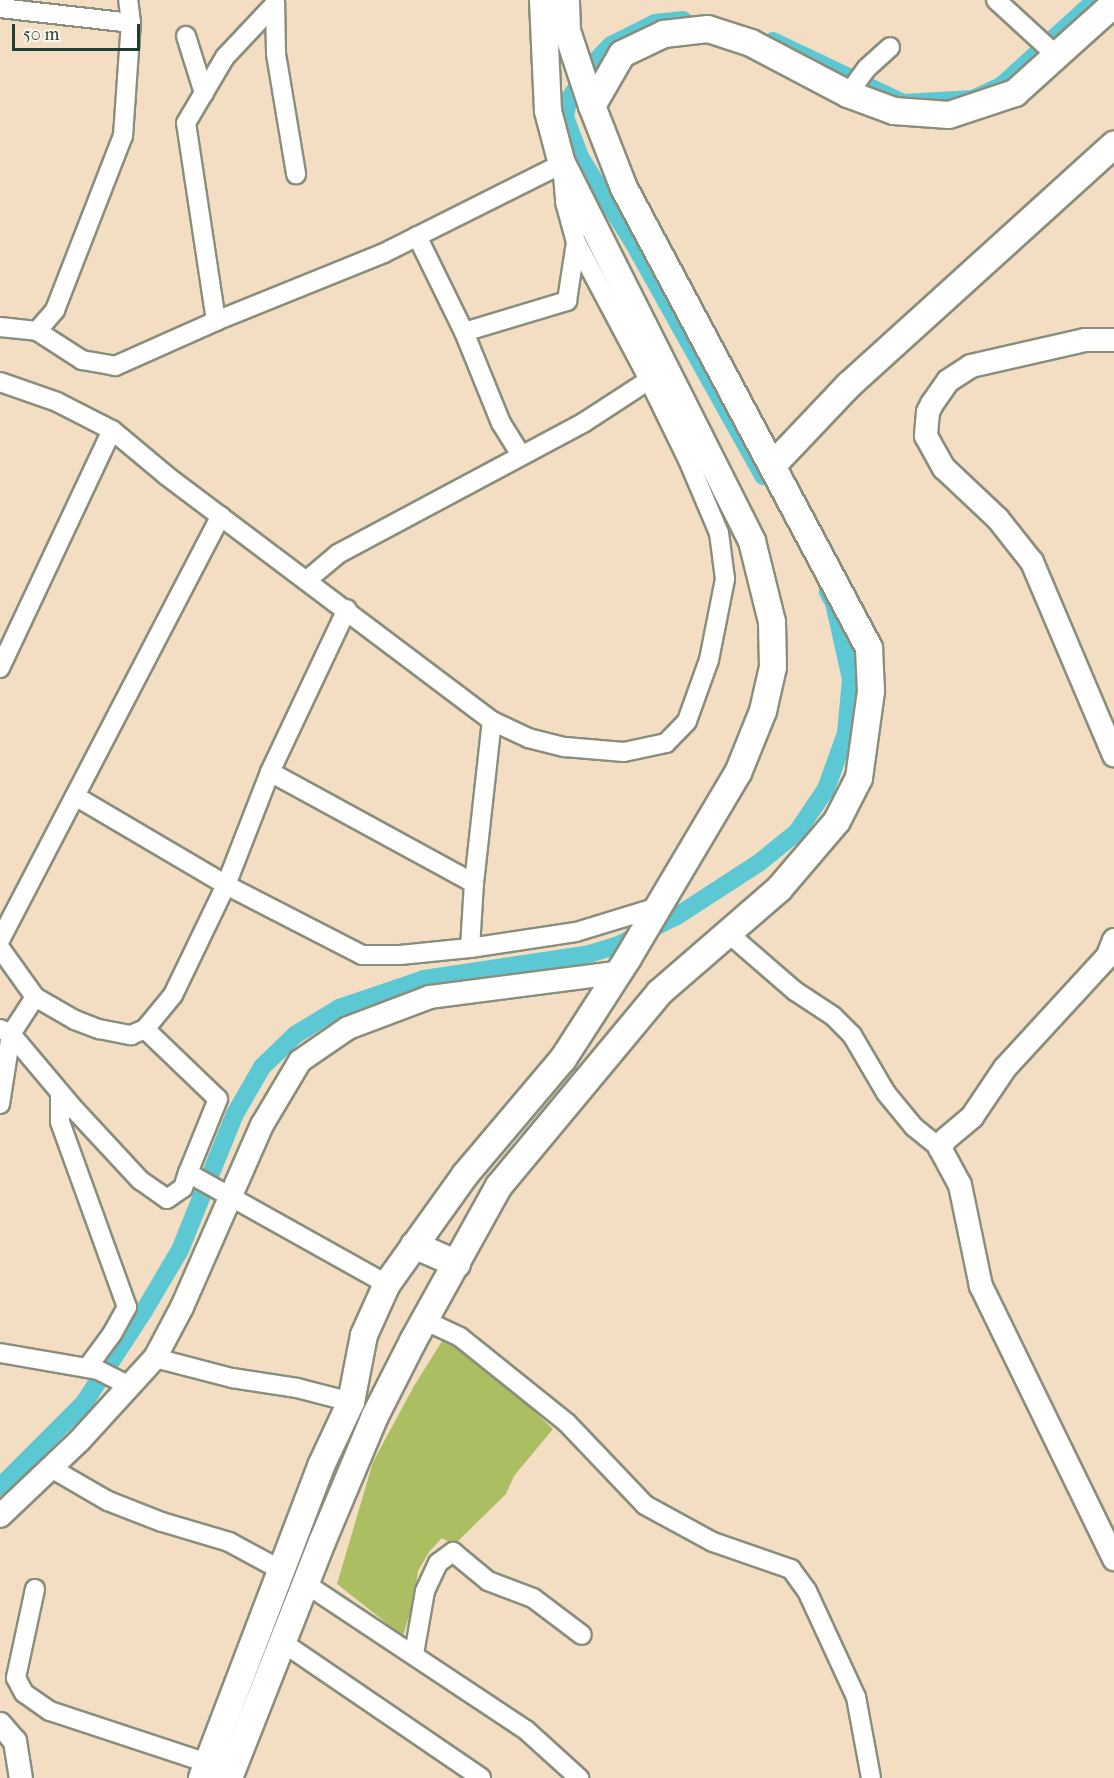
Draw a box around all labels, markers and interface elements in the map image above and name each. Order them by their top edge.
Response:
scale bar [15,12,142,50]
text: 50 m [23,24,59,45]

